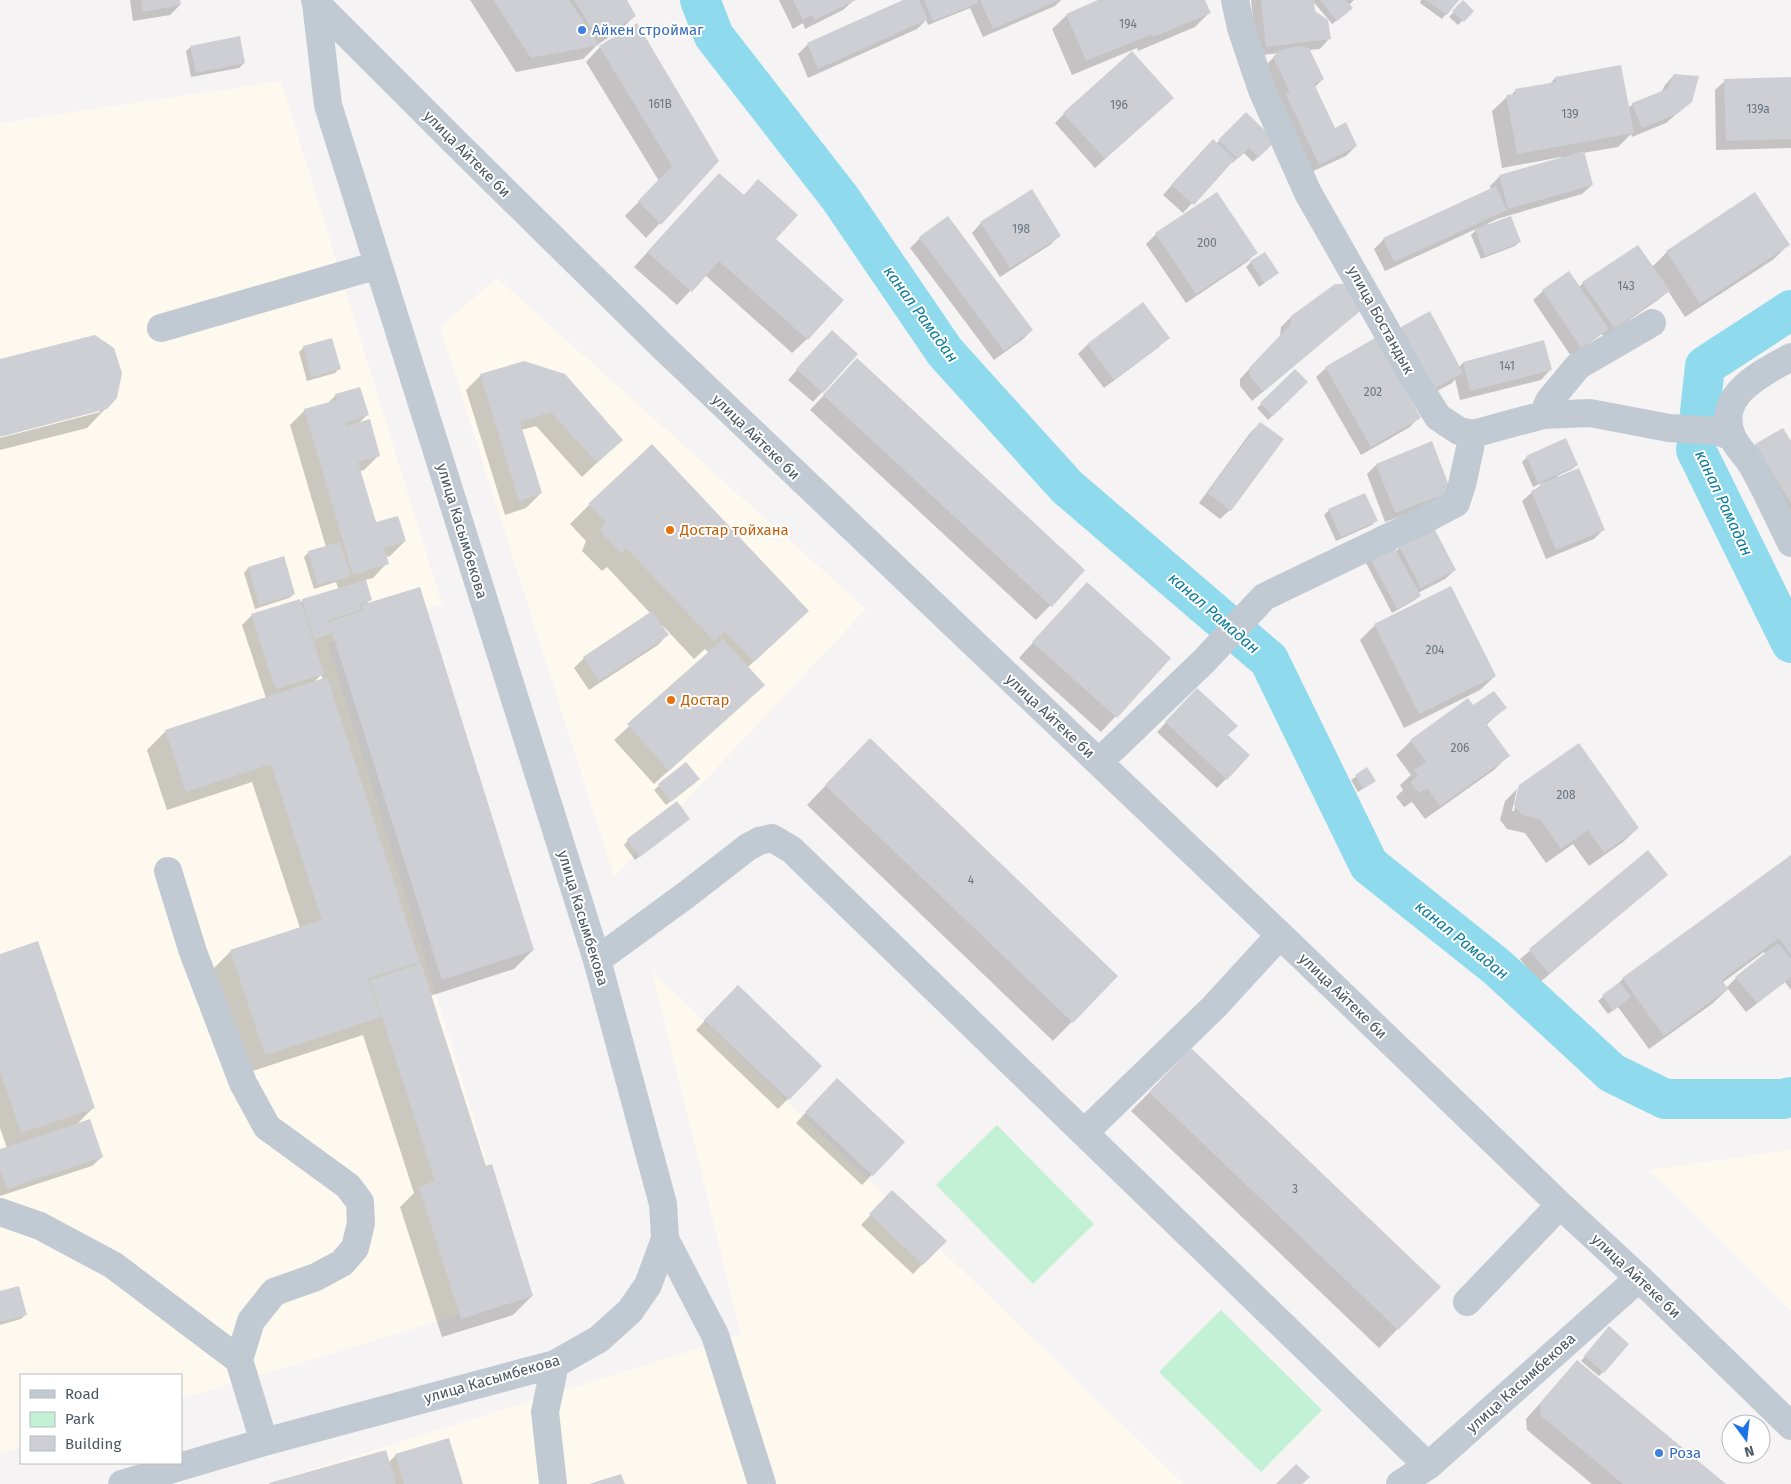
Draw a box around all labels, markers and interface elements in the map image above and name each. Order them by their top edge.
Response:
house number: 194 [1119,17,1137,31]
place label: Айкен строймаг [592,21,704,39]
marker: Айкен строймаг [576,24,588,36]
house number: 161В [648,97,672,111]
house number: 196 [1110,98,1128,112]
house number: 139а [1746,102,1770,116]
street label: улица Айтеке би [420,107,514,201]
house number: 139 [1561,107,1579,121]
house number: 198 [1012,222,1030,236]
house number: 200 [1197,236,1217,250]
water label: канал Рамадан [880,262,962,366]
street label: улица Бостандык [1344,263,1418,377]
house number: 143 [1617,279,1635,293]
house number: 141 [1499,359,1515,373]
house number: 202 [1364,385,1382,399]
street label: улица Айтеке би [708,390,804,484]
water label: канал Рамадан [1691,447,1757,559]
street label: улица Касымбекова [433,461,491,601]
place label: Достар тойхана [679,521,789,539]
marker: Достар тойхана [664,524,676,536]
water label: канал Рамадан [1165,568,1263,658]
house number: 204 [1425,643,1445,657]
street label: улица Айтеке би [1002,670,1098,762]
place label: Достар [680,691,729,709]
marker: Достар [665,694,677,706]
house number: 206 [1450,741,1470,755]
house number: 208 [1556,788,1576,802]
street label: улица Касымбекова [554,848,612,988]
house number: 4 [968,873,975,887]
water label: канал Рамадан [1412,897,1512,983]
street label: улица Айтеке би [1295,949,1391,1043]
house number: 3 [1292,1182,1298,1196]
street label: улица Айтеке би [1588,1230,1684,1322]
street label: улица Касымбекова [1463,1329,1579,1437]
street label: улица Касымбекова [422,1351,562,1407]
legend [20,1374,182,1464]
text: Road [65,1385,100,1403]
text: Park [65,1410,95,1428]
north arrow [1721,1414,1771,1464]
text: Building [65,1435,121,1453]
text: N [1743,1442,1756,1460]
place label: Роза [1669,1444,1701,1462]
marker: Роза [1653,1447,1665,1459]

